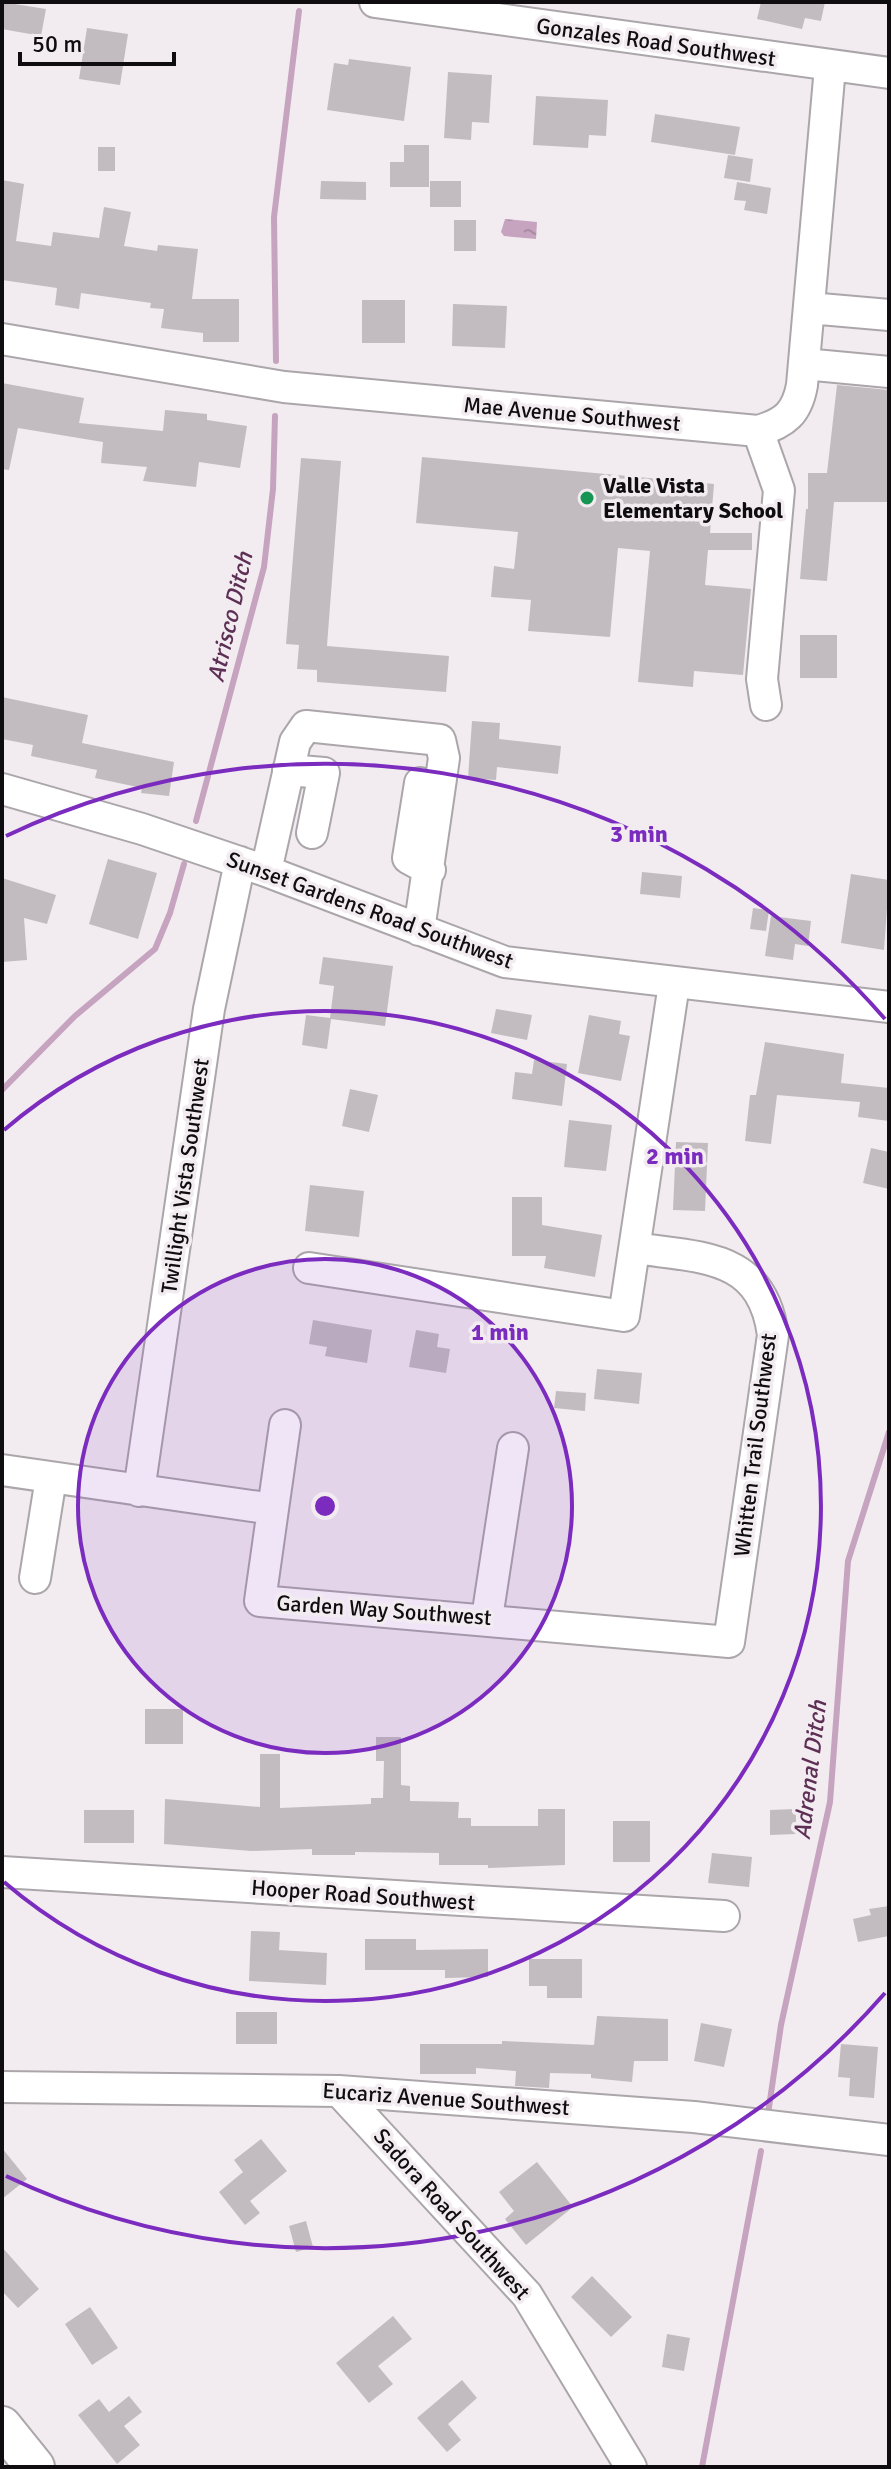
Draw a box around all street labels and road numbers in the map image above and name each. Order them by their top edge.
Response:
street label: Gonzales Road Southwest [535,12,778,72]
street label: Mae Avenue Southwest [463,391,682,437]
street label: Sunset Gardens Road Southwest [223,846,517,975]
street label: Twillight Vista Southwest [155,1056,215,1295]
street label: Whitten Trail Southwest [728,1332,782,1558]
street label: Garden Way Southwest [276,1589,493,1631]
street label: Hooper Road Southwest [250,1874,476,1916]
street label: Eucariz Avenue Southwest [322,2077,571,2121]
street label: Sadora Road Southwest [368,2123,536,2305]

